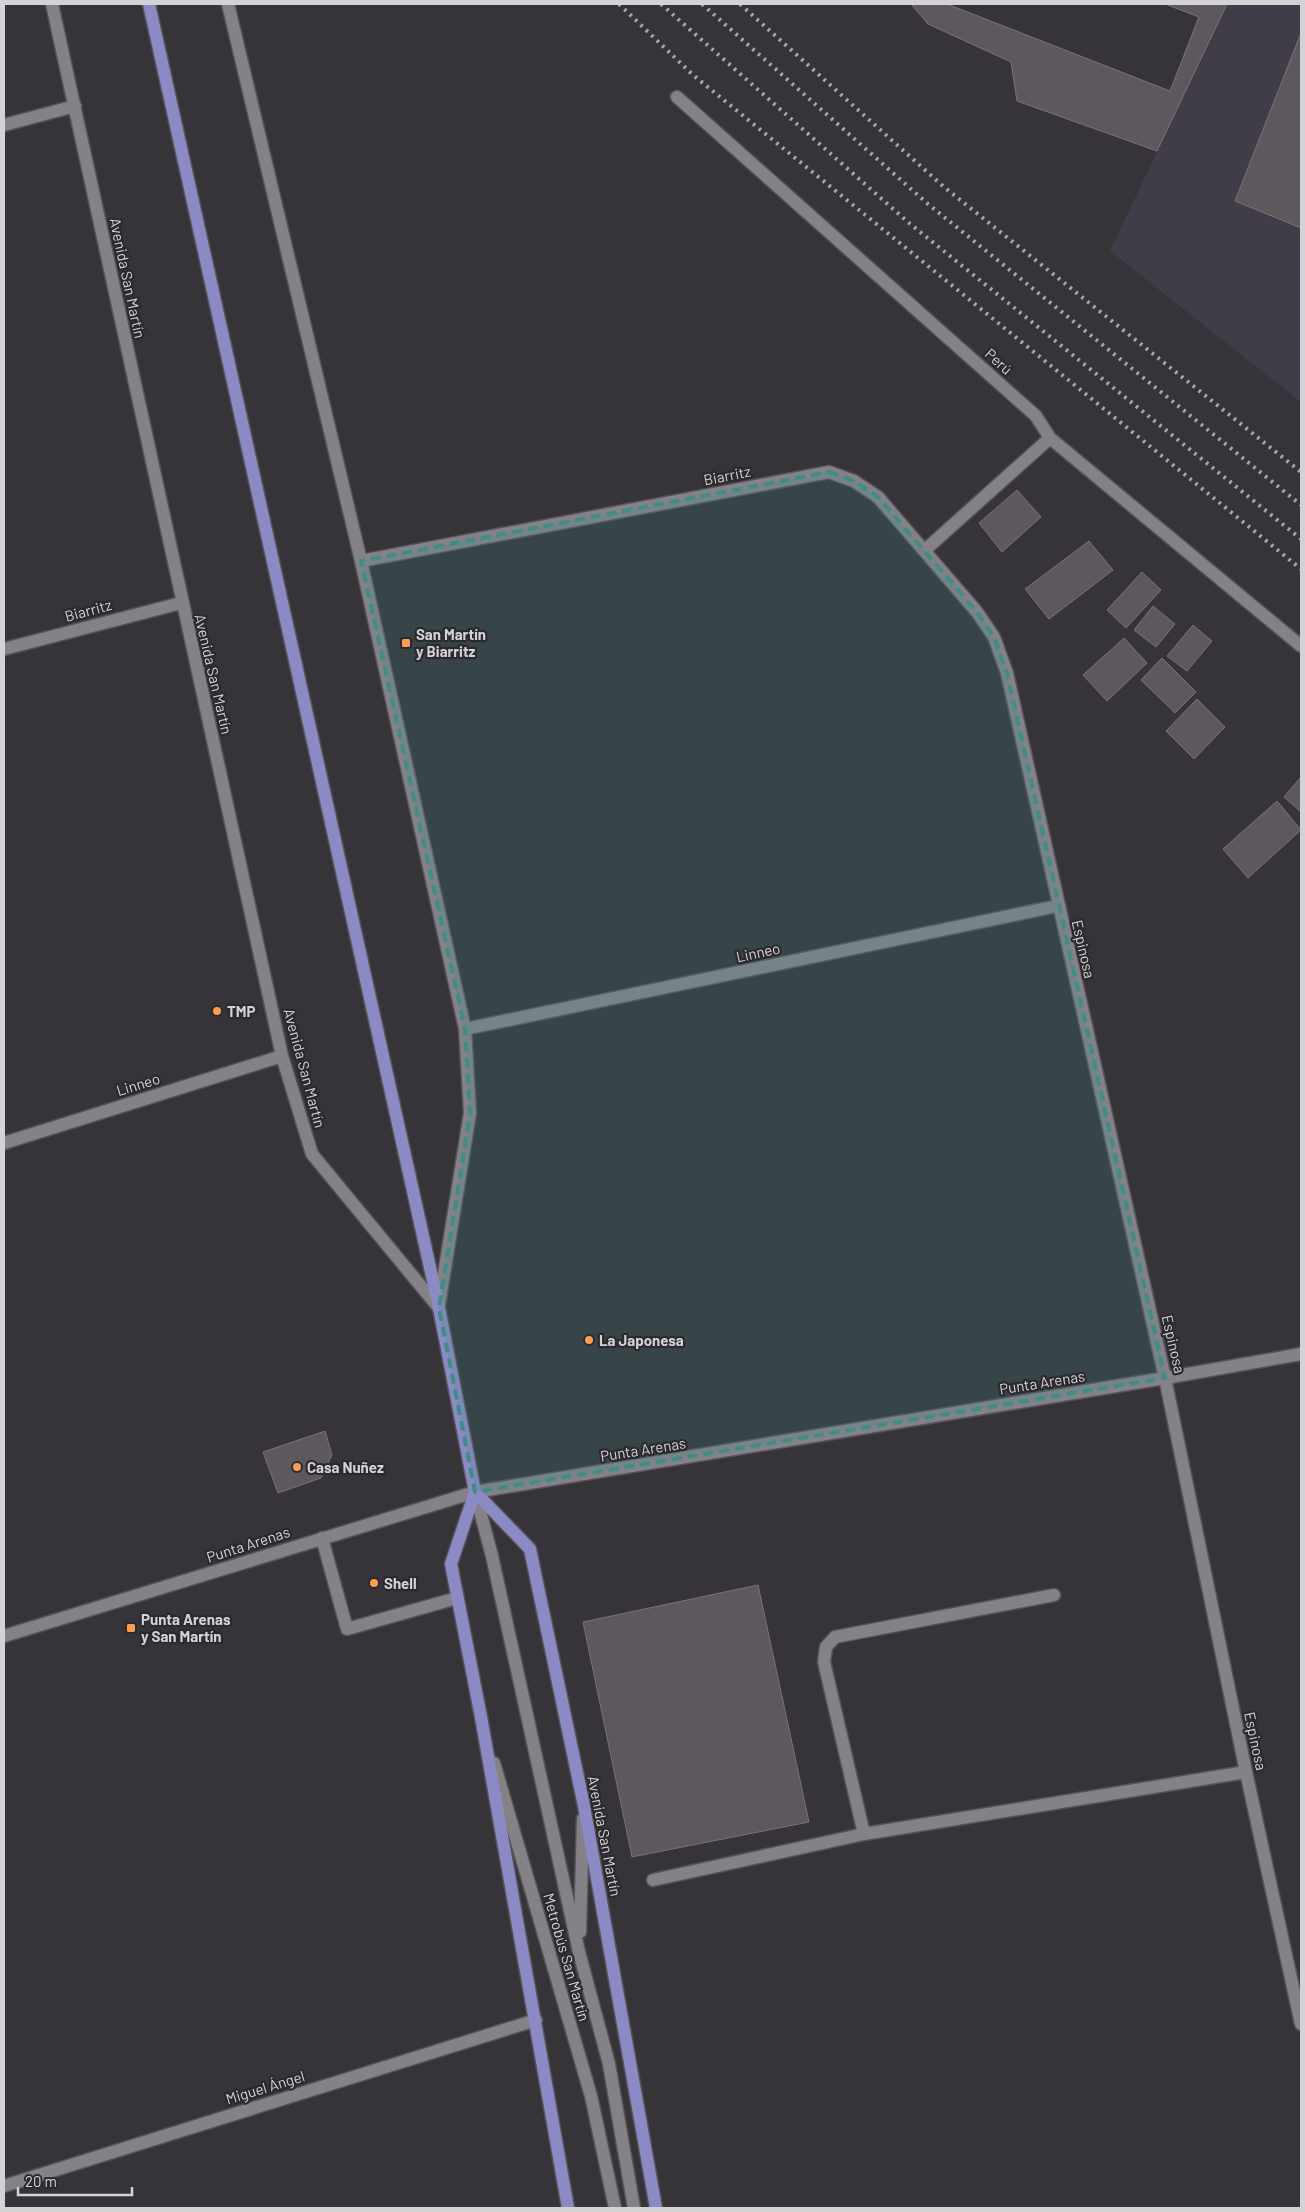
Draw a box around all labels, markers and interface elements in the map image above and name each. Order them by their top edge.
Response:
street label: Avenida San Martín [106,216,150,340]
street label: Perú [982,344,1016,378]
street label: Biarritz [702,462,752,488]
street label: Biarritz [63,595,114,625]
street label: Avenida San Martín [191,612,237,736]
place label: San Martín y Biarritz [416,625,486,660]
marker: San Martín y Biarritz [400,637,412,649]
street label: Espinosa [1069,918,1099,980]
street label: Linneo [734,939,782,965]
place label: TMP [227,1002,256,1020]
marker: TMP [211,1005,223,1017]
street label: Avenida San Martín [280,1006,330,1130]
street label: Linneo [114,1069,162,1099]
street label: Espinosa [1159,1313,1189,1375]
place label: La Japonesa [599,1331,684,1349]
marker: La Japonesa [583,1334,595,1346]
street label: Punta Arenas [998,1366,1086,1398]
street label: Punta Arenas [599,1433,687,1465]
place label: Casa Nuñez [307,1458,384,1476]
marker: Casa Nuñez [291,1461,303,1473]
street label: Punta Arenas [204,1522,292,1566]
place label: Shell [384,1574,417,1592]
marker: Shell [368,1577,380,1589]
place label: Punta Arenas y San Martín [141,1610,231,1645]
marker: Punta Arenas y San Martín [125,1622,137,1634]
street label: Espinosa [1241,1710,1271,1772]
street label: Avenida San Martín [584,1774,626,1898]
street label: Metrobús San Martín [540,1891,594,2023]
street label: Miguel Ángel [223,2066,307,2108]
scale bar [18,2164,131,2196]
text: 20 m [25,2172,57,2190]

